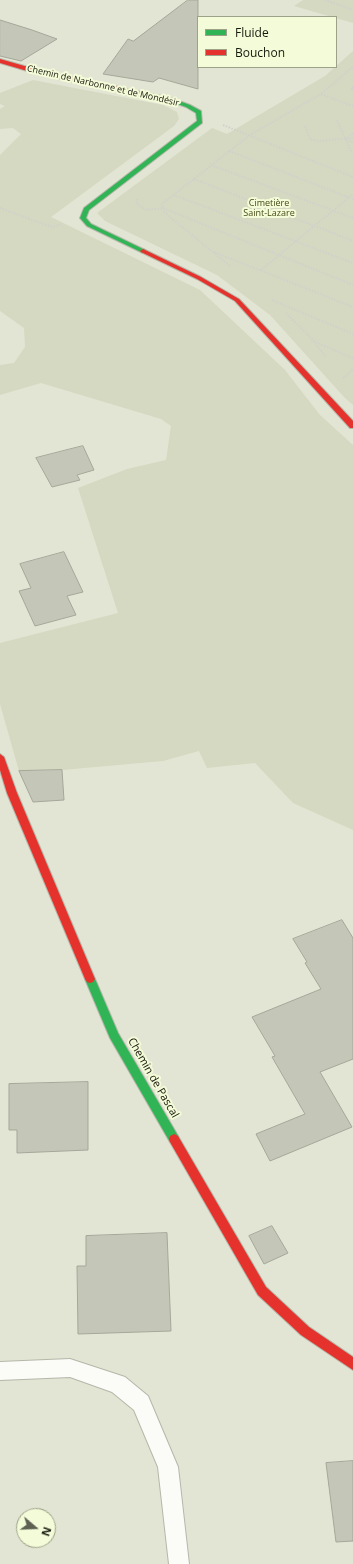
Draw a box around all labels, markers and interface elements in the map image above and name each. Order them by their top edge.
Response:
legend [197,16,337,68]
text: Fluide [235,24,269,41]
text: Bouchon [235,44,285,61]
street label: Chemin de Narbonne et de Mondésir [26,63,180,109]
park label: Cimetière Saint-Lazare [243,198,295,219]
street label: Chemin de Pascal [125,1036,181,1120]
north arrow [16,1508,56,1548]
text: N [38,1525,55,1538]

